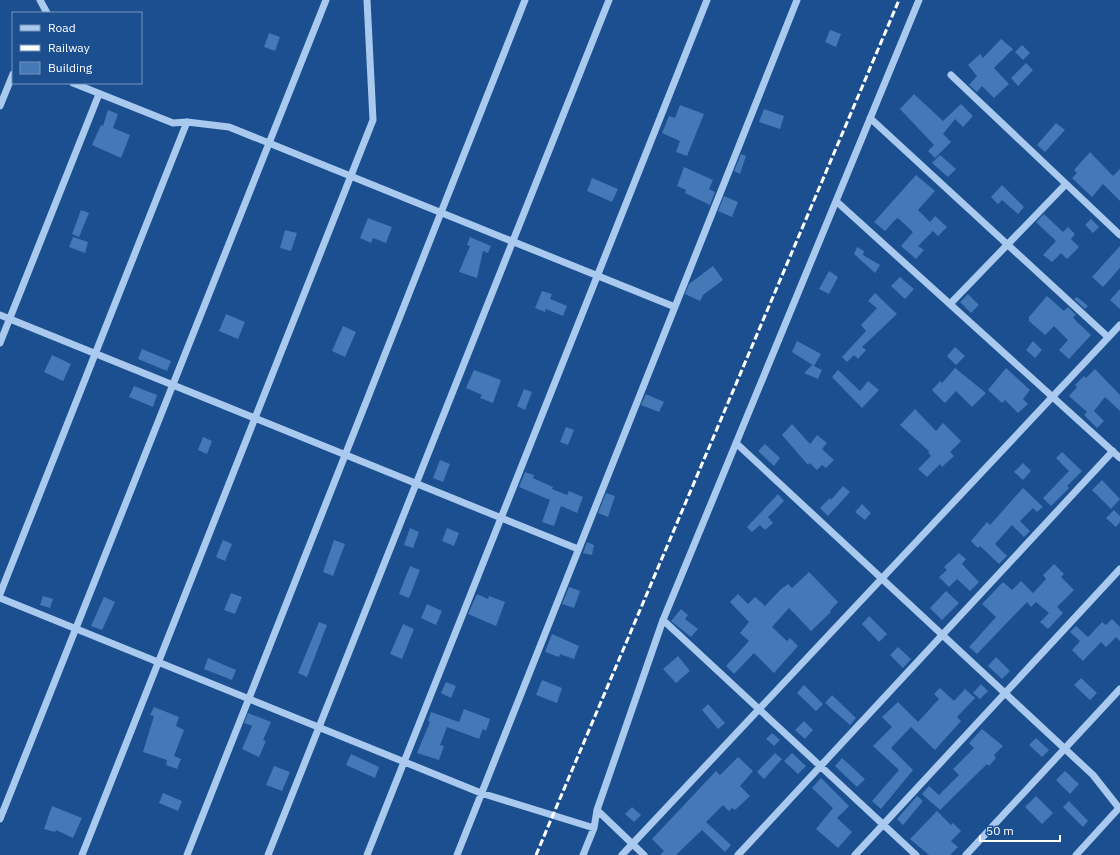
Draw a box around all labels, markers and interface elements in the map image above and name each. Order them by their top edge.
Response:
legend [12,12,142,84]
text: Road [48,20,76,35]
text: Railway [48,40,90,55]
text: Building [48,60,93,75]
scale bar [980,817,1060,843]
text: 50 m [986,823,1014,838]

